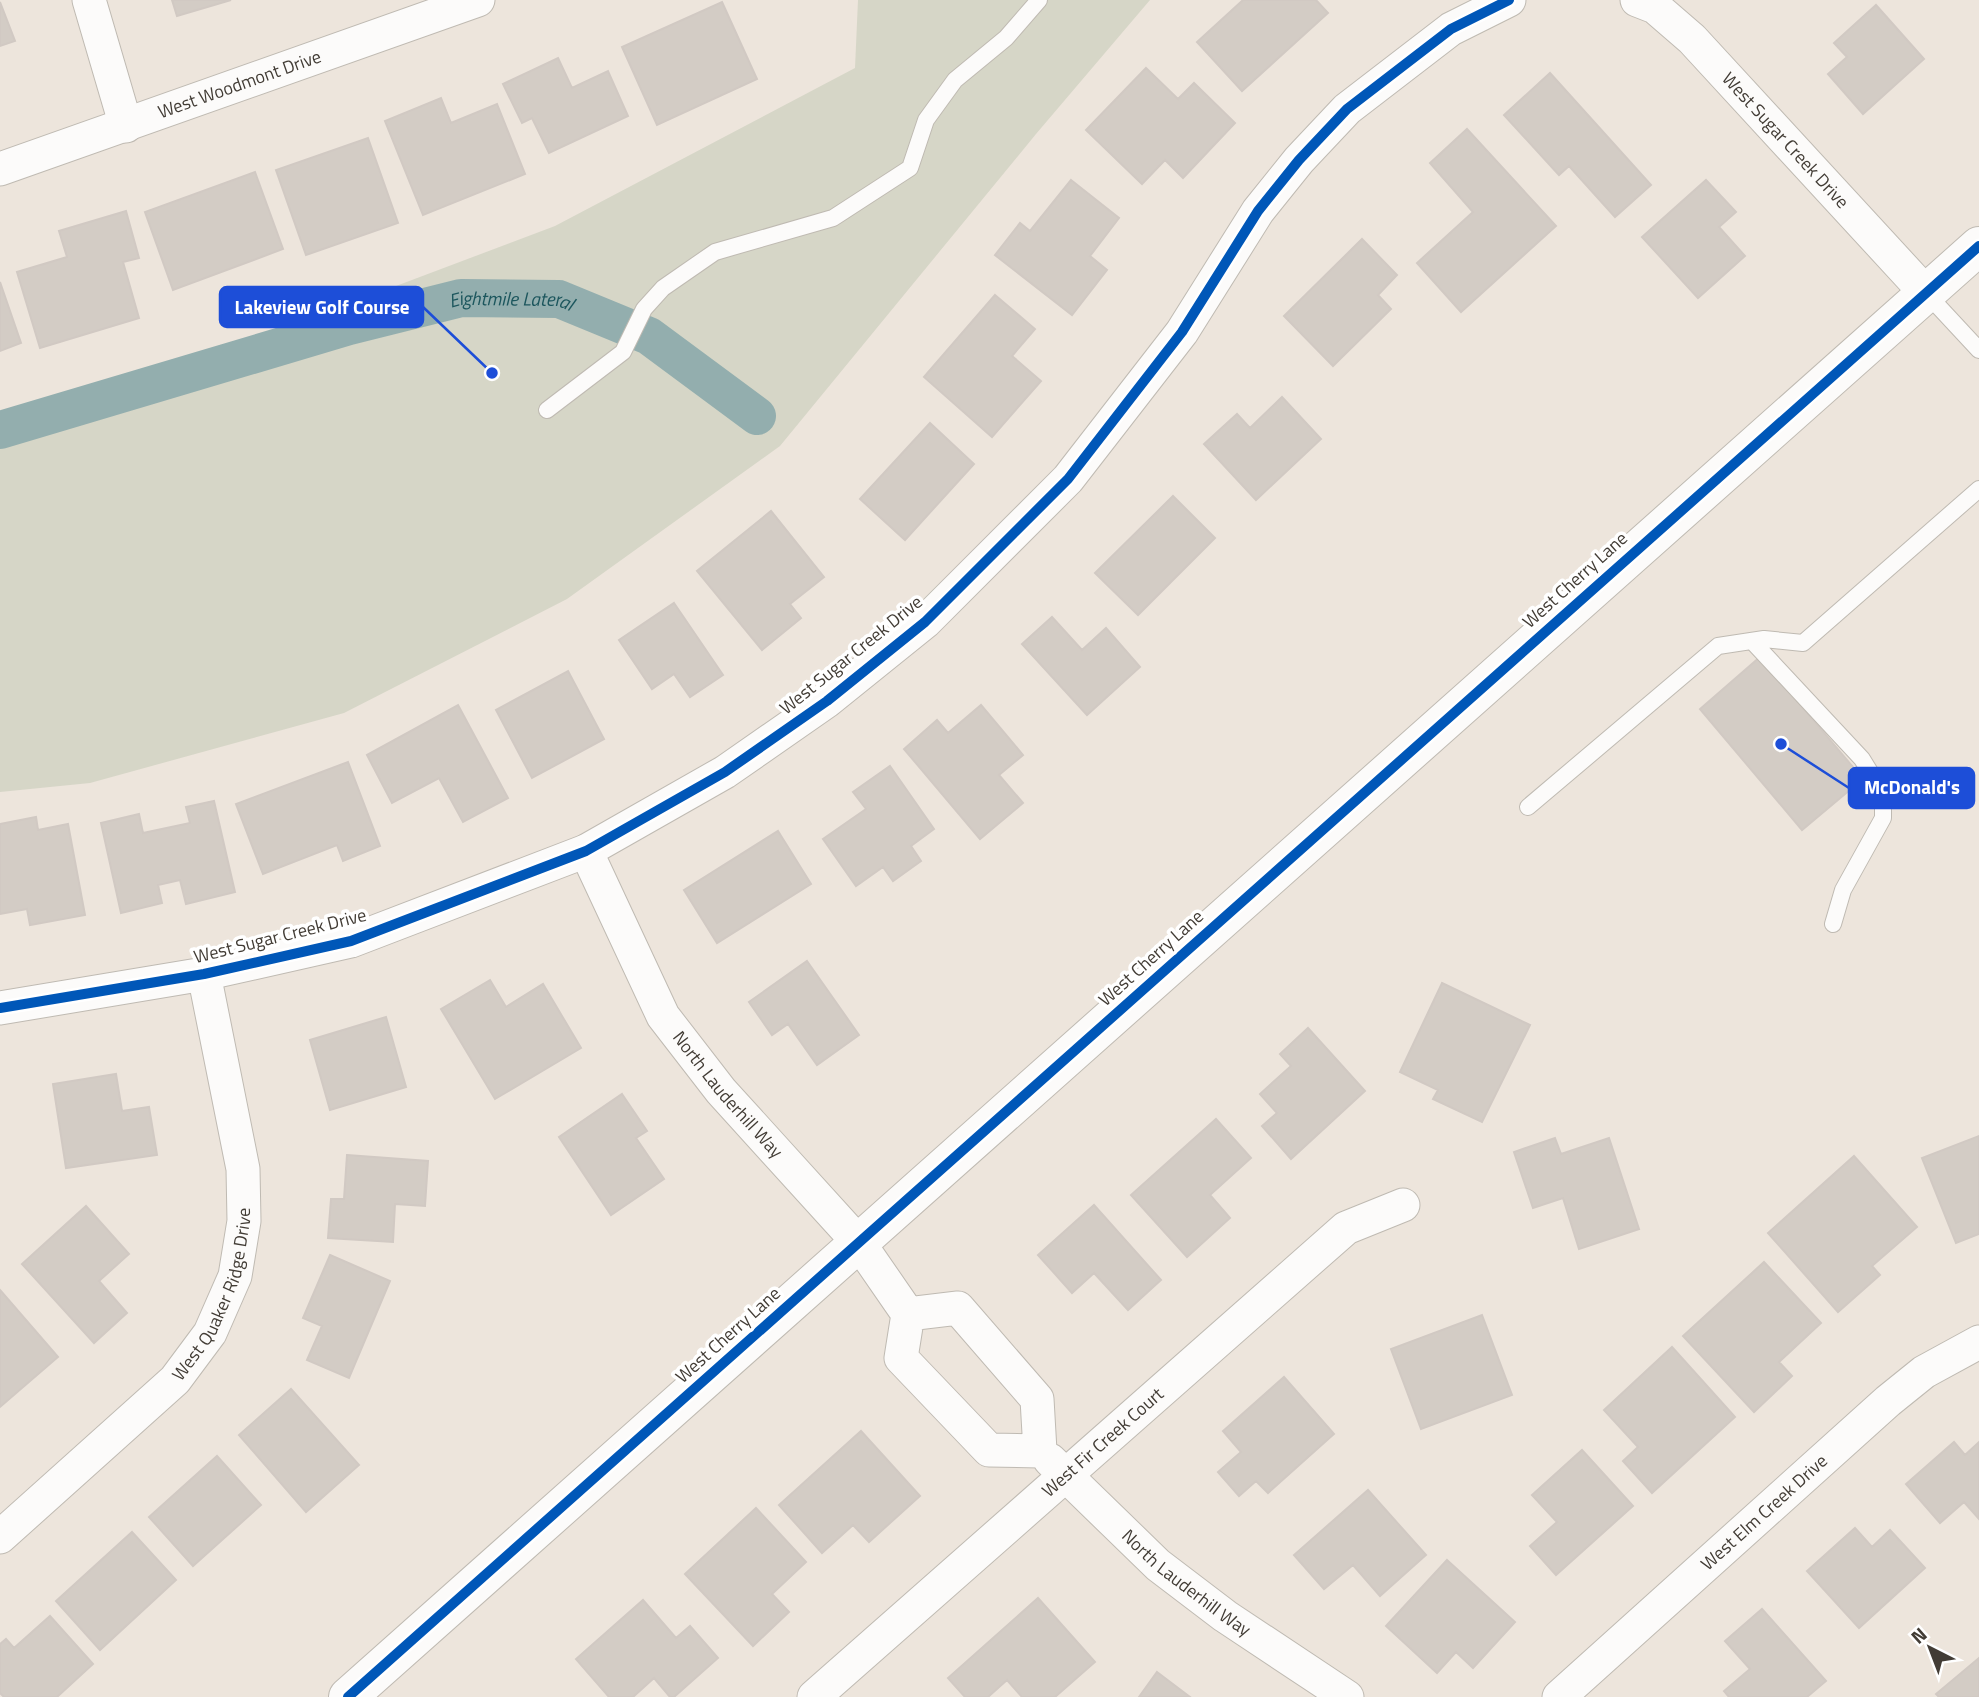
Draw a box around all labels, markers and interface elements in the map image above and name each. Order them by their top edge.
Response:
street label: West Woodmont Drive [154,43,325,125]
street label: West Sugar Creek Drive [1716,66,1856,214]
water label: Eightmile Lateral [445,283,580,318]
callout: Lakeview Golf Course [220,287,423,327]
text: Lakeview Golf Course [234,292,410,321]
street label: West Cherry Lane [1516,525,1633,634]
street label: West Sugar Creek Drive [773,588,928,721]
callout: McDonald's [1849,768,1974,808]
text: McDonald's [1864,772,1960,801]
street label: West Sugar Creek Drive [191,901,369,970]
street label: West Cherry Lane [1092,903,1209,1012]
street label: North Lauderhill Way [666,1025,790,1164]
street label: West Quaker Ridge Drive [165,1208,258,1386]
street label: West Cherry Lane [669,1280,786,1389]
street label: West Fir Creek Court [1035,1380,1170,1503]
street label: West Elm Creek Drive [1694,1448,1833,1576]
street label: North Lauderhill Way [1116,1523,1257,1643]
north arrow [1895,1613,1965,1683]
text: N [1904,1620,1933,1650]

